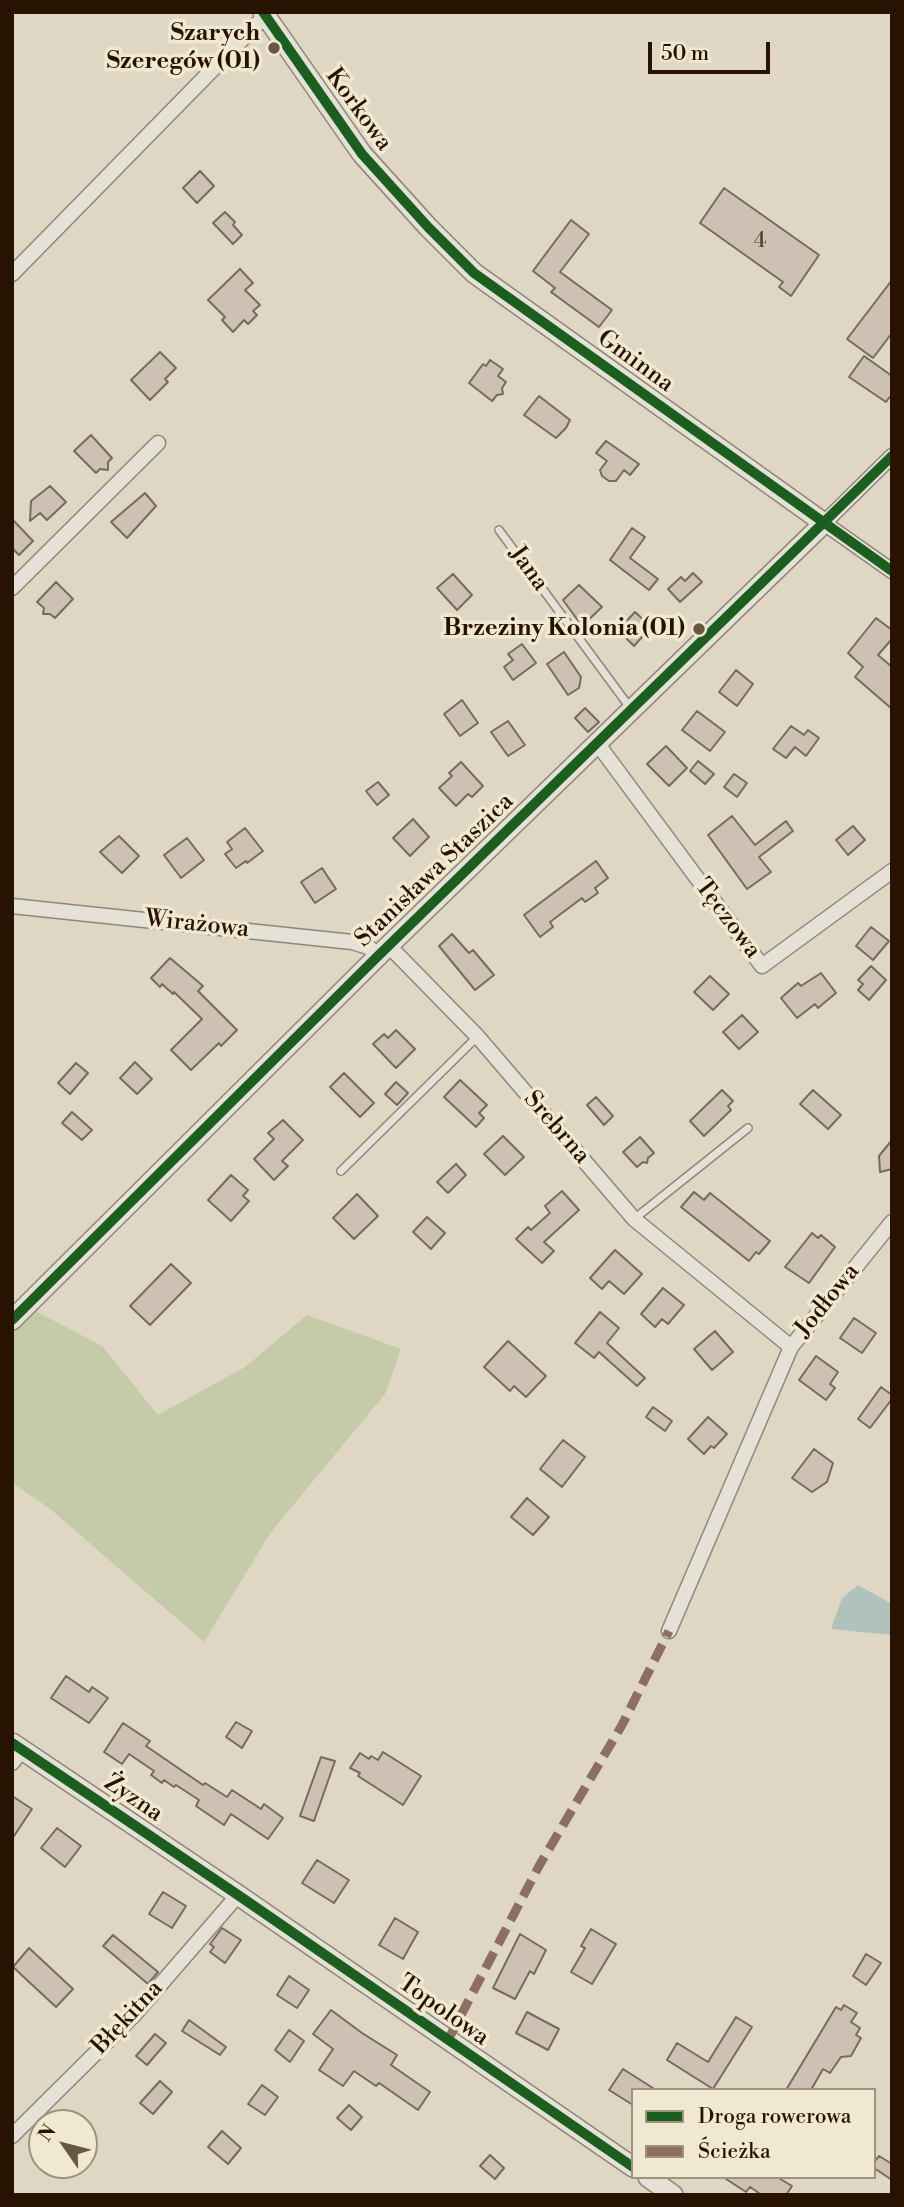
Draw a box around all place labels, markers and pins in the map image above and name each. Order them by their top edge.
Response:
place label: Szarych Szeregów (01) [106,20,260,76]
marker: Szarych Szeregów (01) [266,40,282,56]
place label: Brzeziny Kolonia (01) [443,615,685,643]
marker: Brzeziny Kolonia (01) [691,621,707,637]

